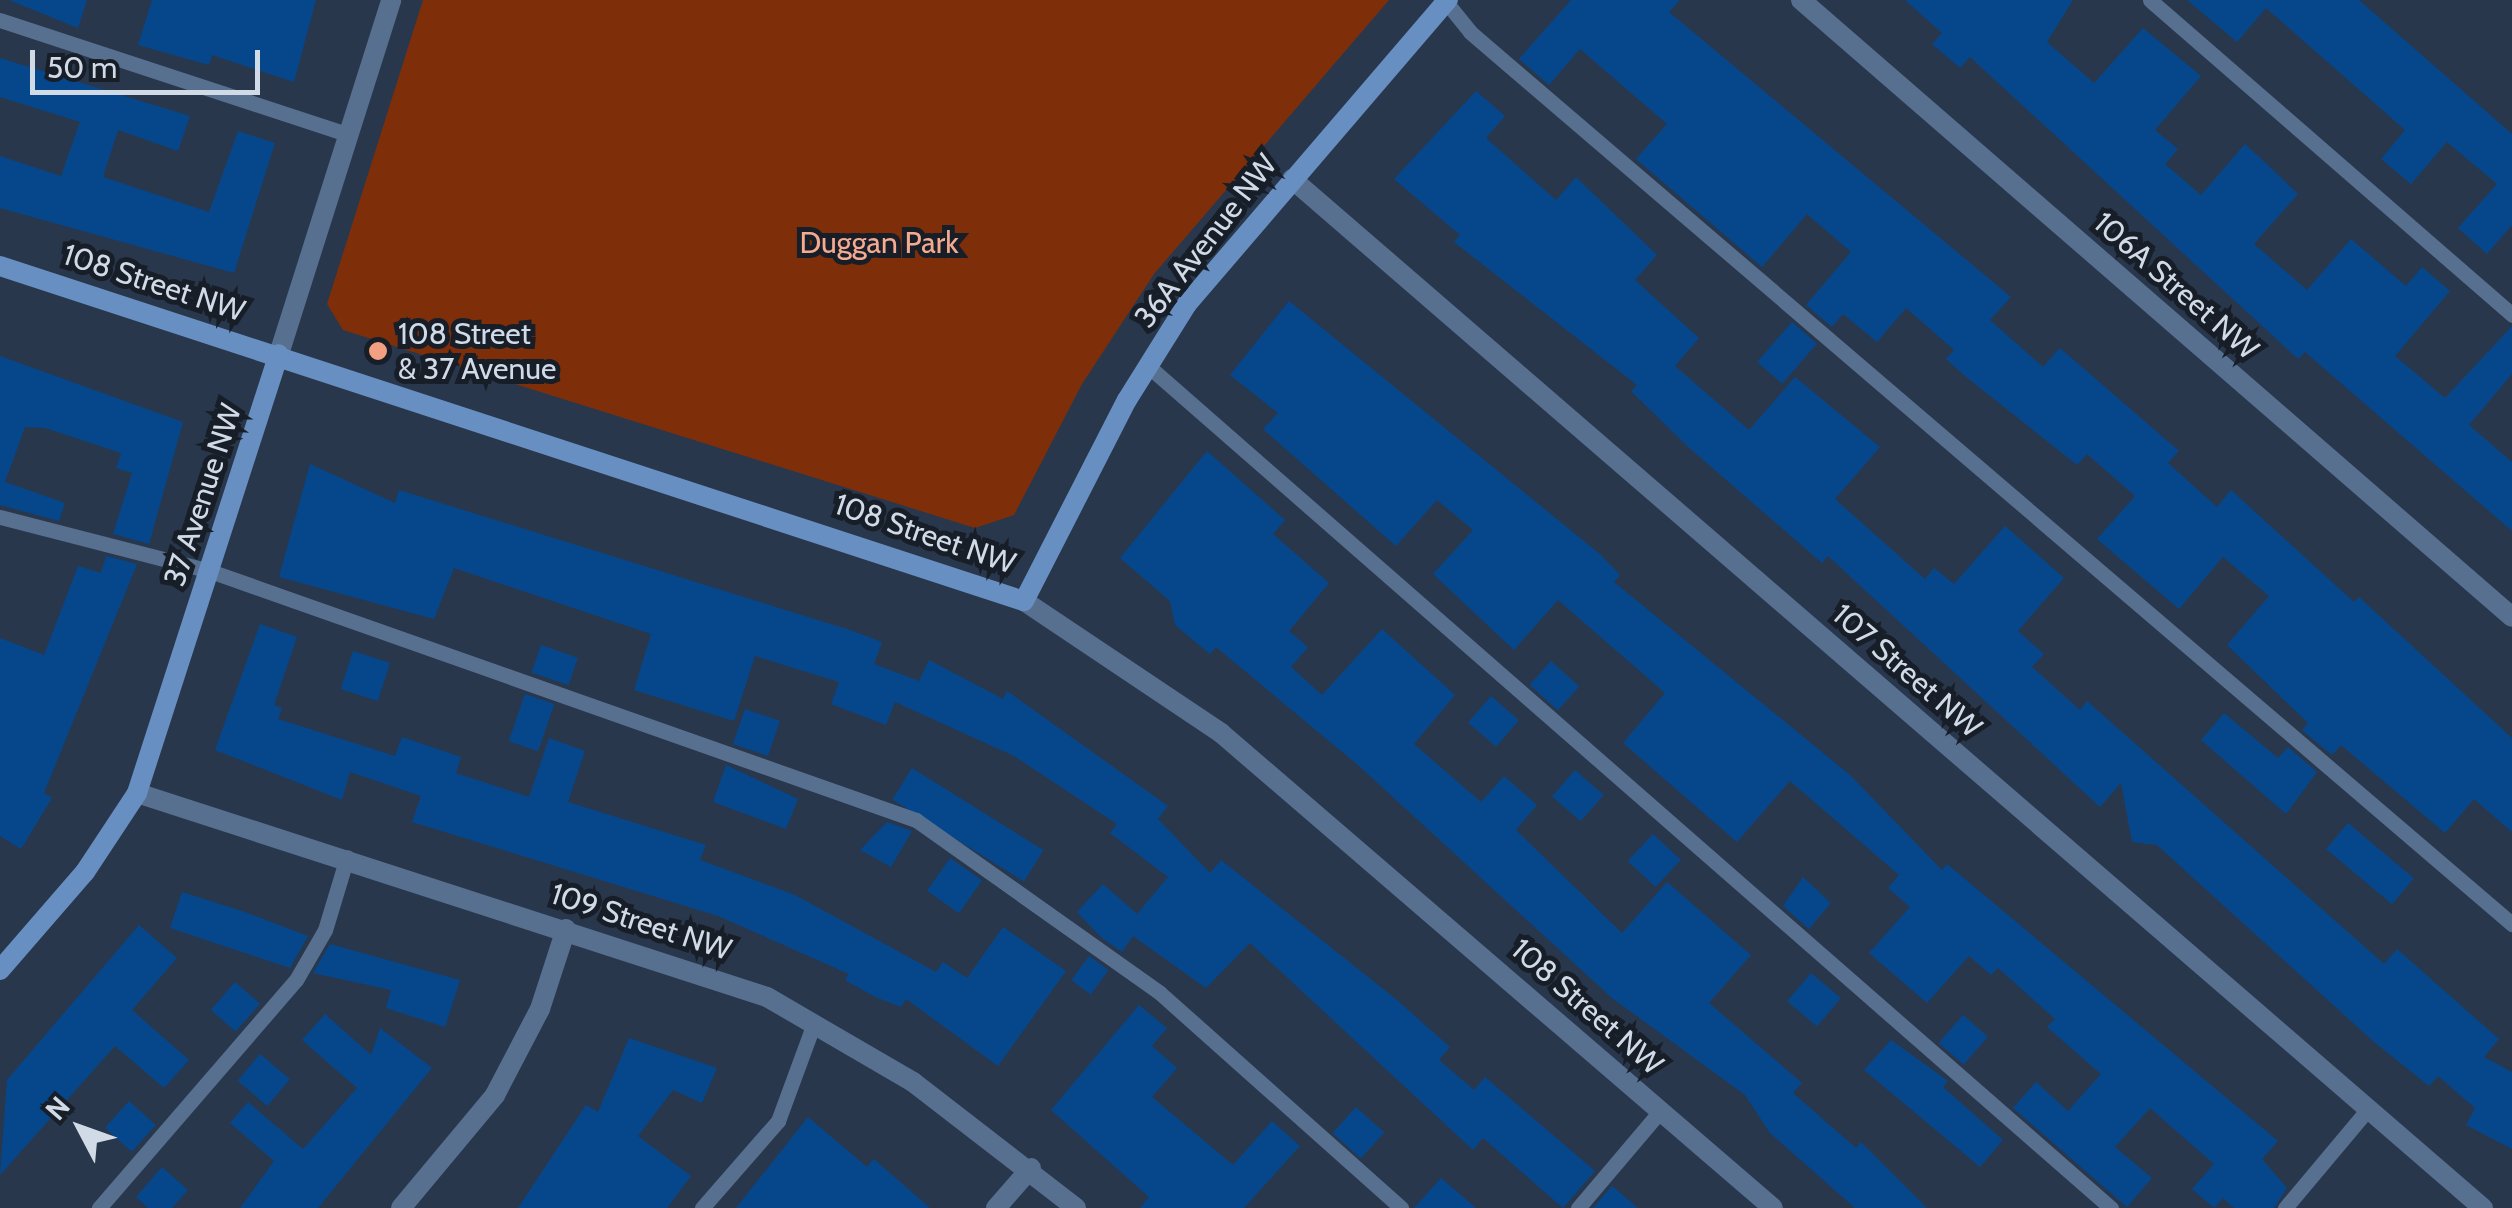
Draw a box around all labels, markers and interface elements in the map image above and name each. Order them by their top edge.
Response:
scale bar [35,30,265,92]
text: 50 m [47,49,117,86]
street label: 36A Avenue NW [1127,147,1285,335]
street label: 106A Street NW [2086,205,2266,367]
park label: Duggan Park [799,225,959,261]
street label: 108 Street NW [59,237,249,329]
place label: 108 Street & 37 Avenue [398,316,556,386]
marker: 108 Street & 37 Avenue [367,340,389,362]
street label: 37 Avenue NW [157,399,249,591]
street label: 108 Street NW [830,486,1020,582]
street label: 107 Street NW [1825,597,1989,745]
street label: 109 Street NW [546,876,736,968]
street label: 108 Street NW [1504,931,1670,1083]
north arrow [30,1078,130,1178]
text: N [38,1090,77,1127]

